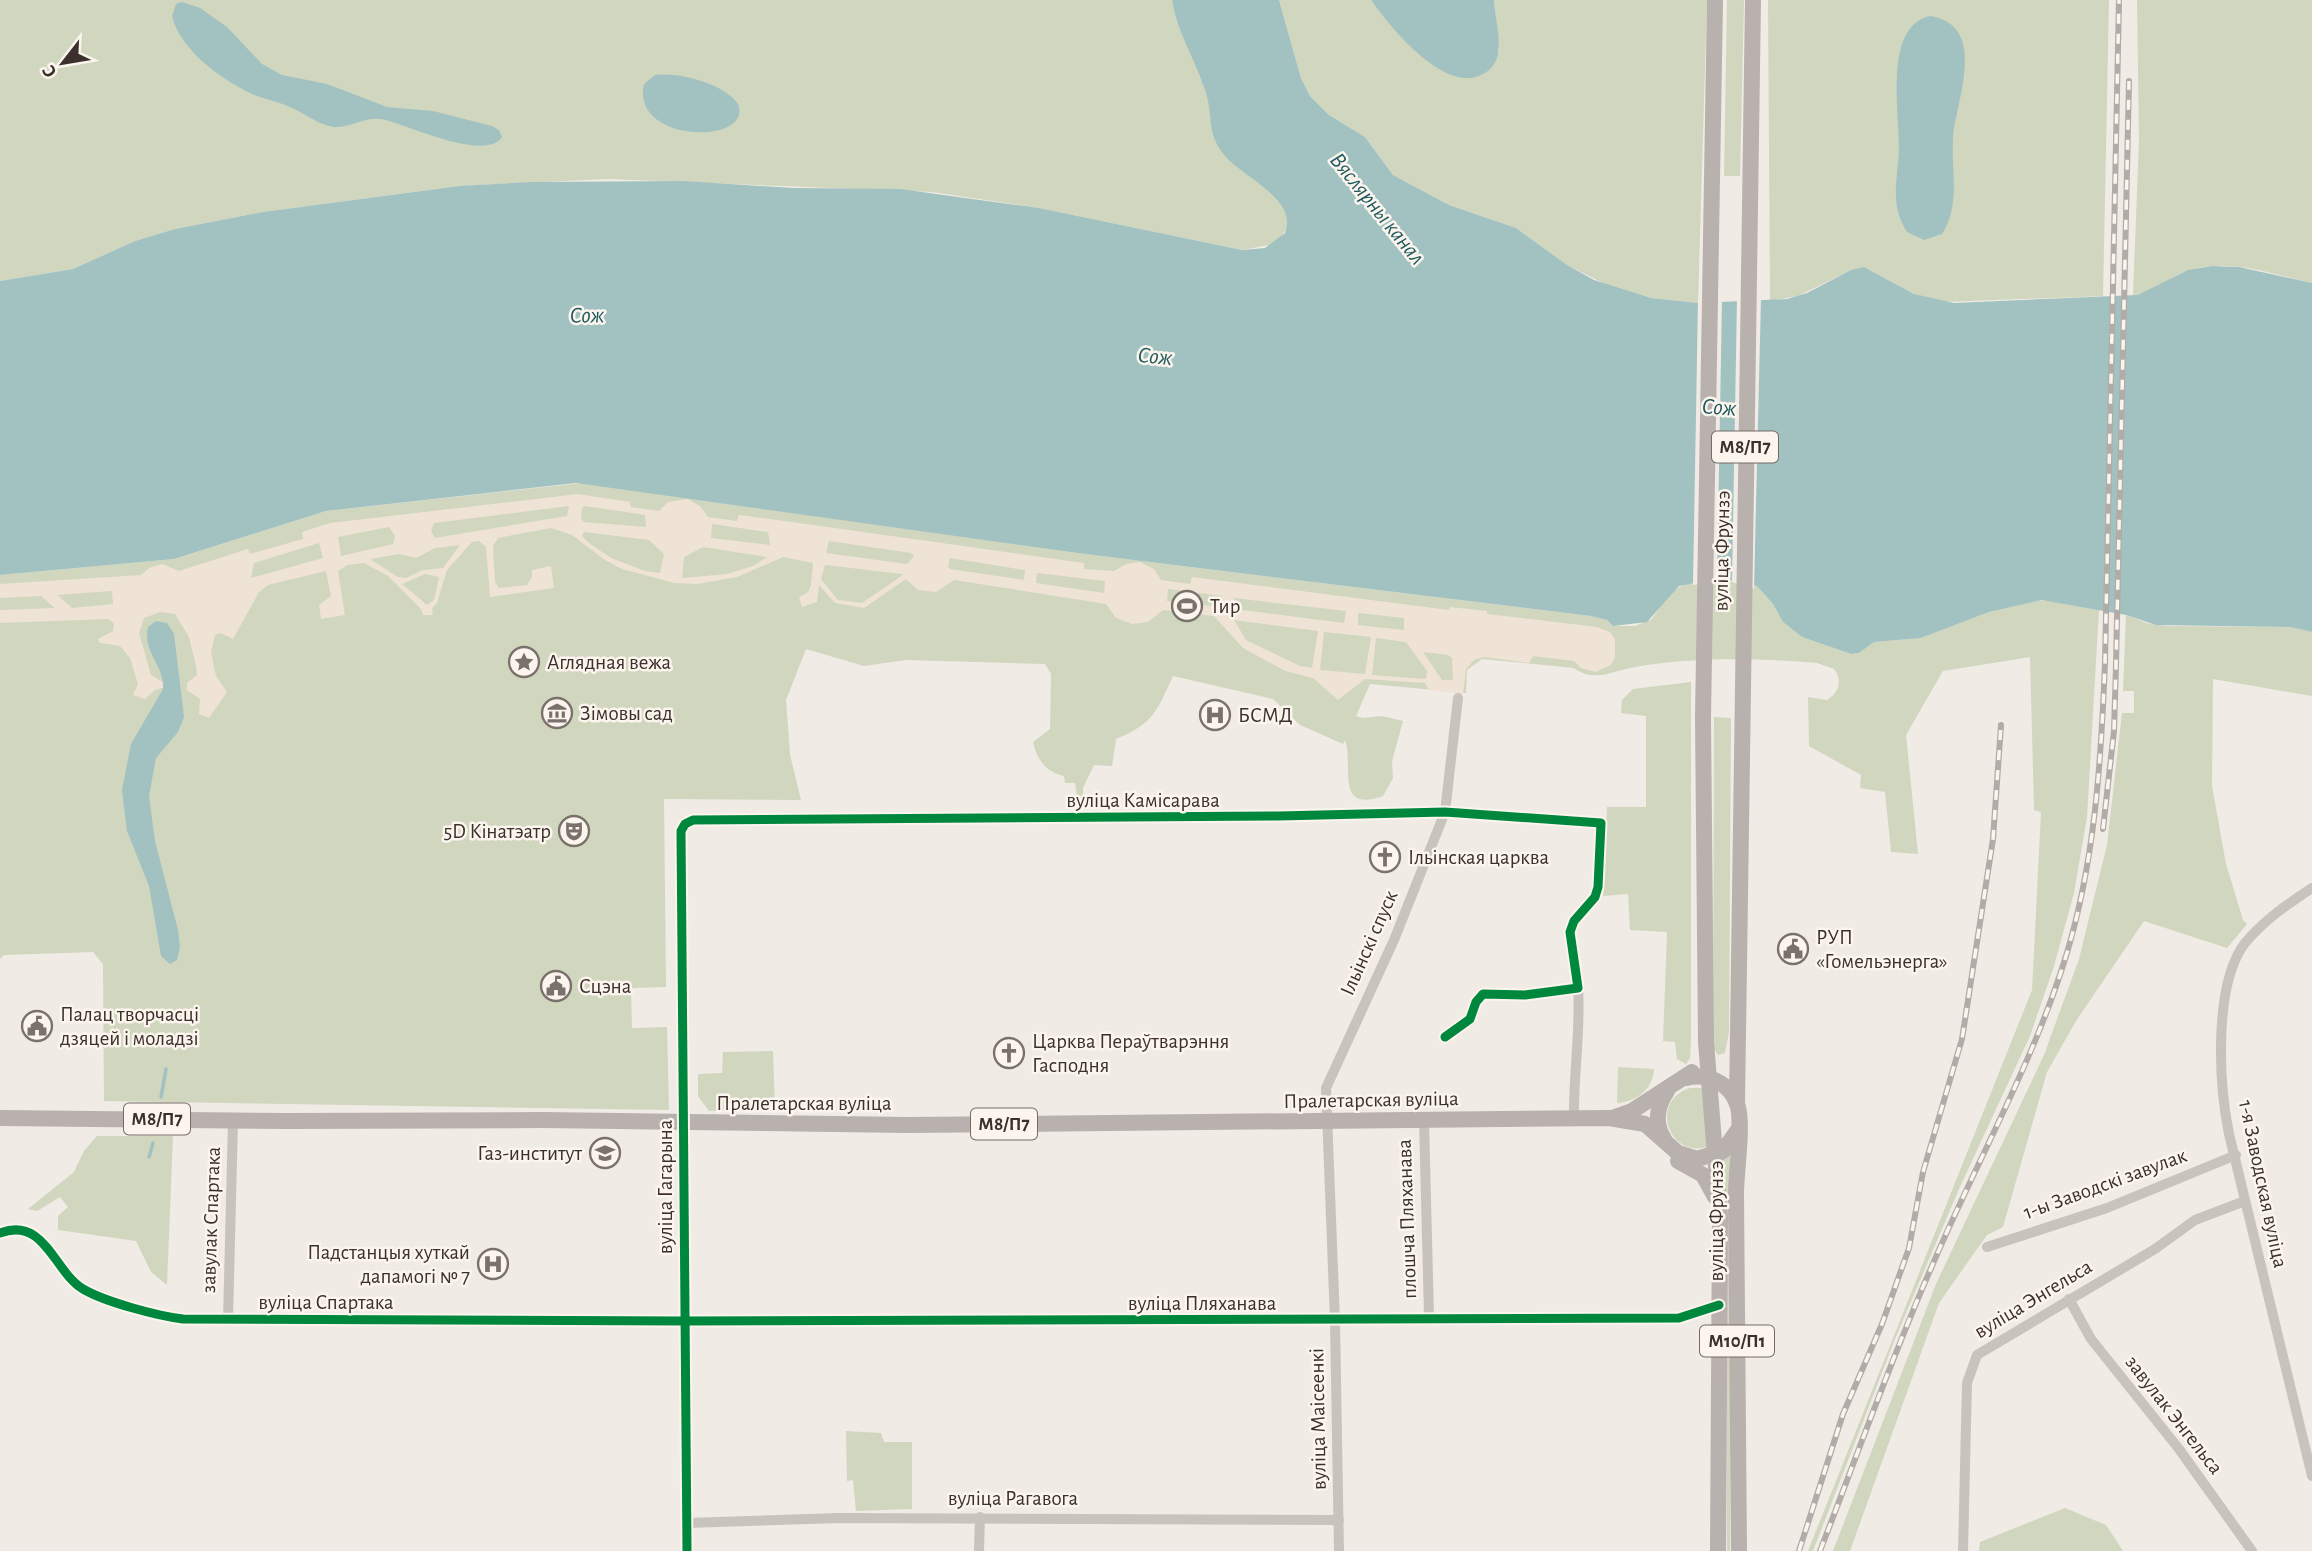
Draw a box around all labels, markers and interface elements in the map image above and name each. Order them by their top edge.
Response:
north arrow [28,28,98,98]
text: С [39,62,61,80]
water label: Вяслярны канал [1325,149,1429,269]
water label: Сож [569,304,605,328]
water label: Сож [1137,344,1174,370]
water label: Сож [1701,395,1737,421]
road number: М8/П7 [1712,432,1778,462]
street label: вуліца Фрунзэ [1710,490,1734,612]
sports icon: Тир [1170,589,1204,623]
place label: Тир [1210,596,1240,617]
place icon: Аглядная вежа [507,645,541,679]
place label: Аглядная вежа [547,652,671,673]
museum icon: Зімовы сад [540,696,574,730]
hospital icon: БСМД [1198,698,1232,732]
place label: Зімовы сад [580,703,673,724]
place label: БСМД [1238,705,1293,726]
street label: вуліца Камісарава [1066,790,1220,811]
theatre icon: 5D Кінатэатр [557,814,591,848]
place label: 5D Кінатэатр [444,821,551,842]
church icon: Ільінская царква [1368,840,1402,874]
place label: Ільінская царква [1408,847,1550,868]
street label: Ільінскі спуск [1336,887,1402,999]
place label: РУП «Гомельэнерга» [1816,927,1948,972]
public building icon: РУП «Гомельэнерга» [1776,932,1810,966]
public building icon: Сцэна [539,969,573,1003]
place label: Сцэна [579,976,632,997]
place label: Палац творчасці дзяцей і моладзі [60,1004,199,1049]
public building icon: Палац творчасці дзяцей і моладзі [20,1009,54,1043]
place label: Царква Пераўтварэння Гасподня [1032,1031,1229,1076]
church icon: Царква Пераўтварэння Гасподня [992,1036,1026,1070]
street label: Пралетарская вуліца [1283,1088,1459,1112]
street label: Пралетарская вуліца [716,1093,892,1114]
street label: 1-я Заводская вуліца [2235,1098,2291,1270]
road number: М8/П7 [124,1104,190,1134]
road number: М8/П7 [971,1108,1037,1140]
street label: вуліца Гагарына [655,1119,676,1254]
school or university icon: Газ-институт [588,1136,622,1170]
street label: плошча Пляханава [1394,1138,1420,1299]
place label: Газ-институт [477,1143,582,1164]
street label: 1-ы Заводскі завулак [2021,1145,2190,1223]
street label: завулак Спартака [198,1146,224,1294]
street label: вуліца Фрунзэ [1706,1161,1727,1281]
place label: Падстанцыя хуткай дапамогі № 7 [307,1242,470,1287]
hospital icon: Падстанцыя хуткай дапамогі № 7 [476,1247,510,1281]
street label: вуліца Энгельса [1970,1255,2096,1342]
street label: вуліца Спартака [258,1292,394,1313]
street label: вуліца Пляханава [1128,1293,1277,1314]
road number: М10/П1 [1700,1326,1774,1357]
street label: вуліца Маісеенкі [1306,1348,1330,1490]
street label: завулак Энгельса [2121,1352,2227,1479]
street label: вуліца Рагавога [948,1488,1079,1509]

